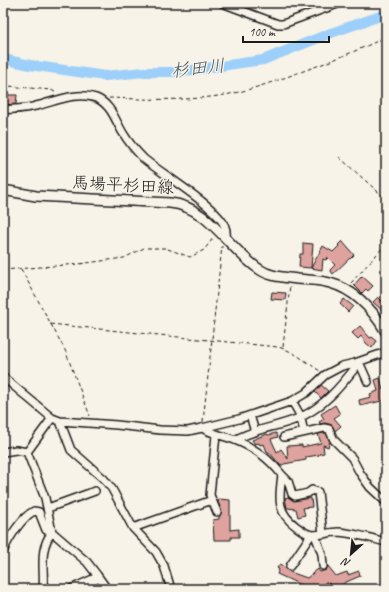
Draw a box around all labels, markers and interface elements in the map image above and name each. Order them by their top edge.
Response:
scale bar [243,18,329,44]
text: 100 m [249,24,276,40]
water label: 杉田川 [170,54,226,82]
street label: 馬場平杉田線 [72,172,174,198]
north arrow [331,534,371,574]
text: N [338,554,353,571]

